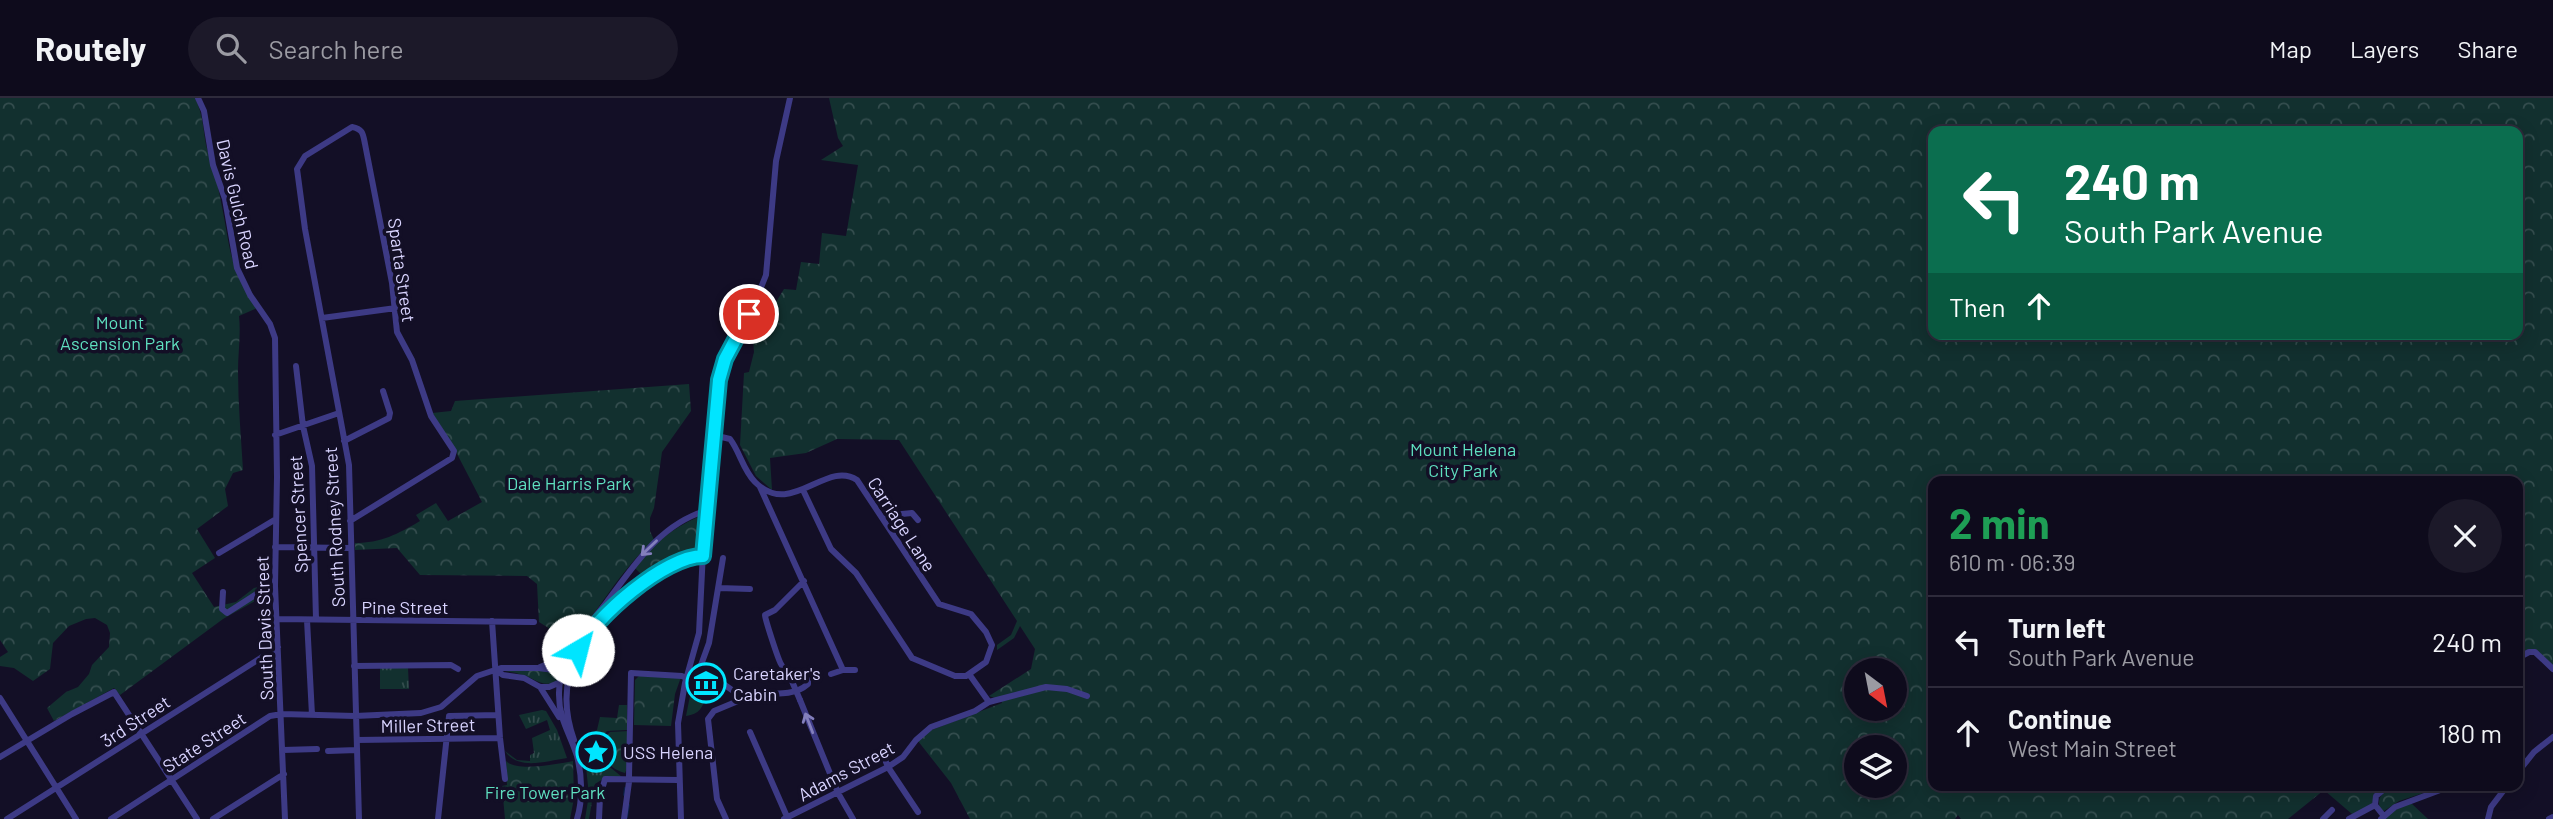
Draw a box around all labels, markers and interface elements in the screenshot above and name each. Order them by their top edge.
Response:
search box [188,17,678,80]
text: Routely [35,28,146,68]
icon: search [212,29,250,67]
text: Search here [268,33,404,64]
text: Map [2269,34,2312,63]
text: Layers [2350,34,2419,63]
text: Share [2457,34,2518,63]
street label: Davis Gulch Road [212,137,264,271]
text: 240 m [2064,151,2200,210]
icon: left [1949,154,2040,245]
text: South Park Avenue [2064,211,2324,249]
street label: Sparta Street [384,217,420,323]
pin [719,284,779,344]
icon: ahead [2020,287,2058,325]
text: Then [1949,291,2006,322]
icon: arrive [730,295,768,333]
park label: Mount Ascension Park [60,311,180,354]
park label: Mount Helena City Park [1410,438,1516,481]
street label: South Rodney Street [319,446,349,608]
street label: Spencer Street [284,455,312,573]
park label: Dale Harris Park [507,472,631,494]
street label: Carriage Lane [863,473,941,575]
text: 2 min [1949,497,2050,547]
button: close [2428,499,2502,573]
one-way arrow [641,539,658,556]
text: 610 m · 06:39 [1949,548,2076,576]
street label: South Davis Street [250,555,278,701]
street label: Pine Street [361,596,449,618]
text: Turn left [2008,612,2106,643]
position arrow [541,613,615,687]
icon: left [1949,623,1987,661]
text: 240 m [2432,626,2502,657]
text: South Park Avenue [2008,643,2195,671]
north arrow [1844,658,1908,721]
map controls [1844,658,1907,798]
museum icon: Caretaker's Cabin [685,662,727,704]
place label: Caretaker's Cabin [733,662,821,705]
street label: 3rd Street [96,690,174,752]
text: Continue [2008,703,2112,734]
street label: State Street [158,707,250,777]
street label: Miller Street [380,713,476,737]
one-way arrow [801,713,814,735]
icon: ahead [1949,714,1987,752]
text: 180 m [2438,717,2502,748]
place icon: USS Helena [575,731,617,773]
text: West Main Street [2008,734,2177,762]
button: layers [1844,735,1907,798]
street label: Adams Street [794,736,898,806]
place label: USS Helena [623,741,713,763]
park label: Fire Tower Park [485,781,605,803]

